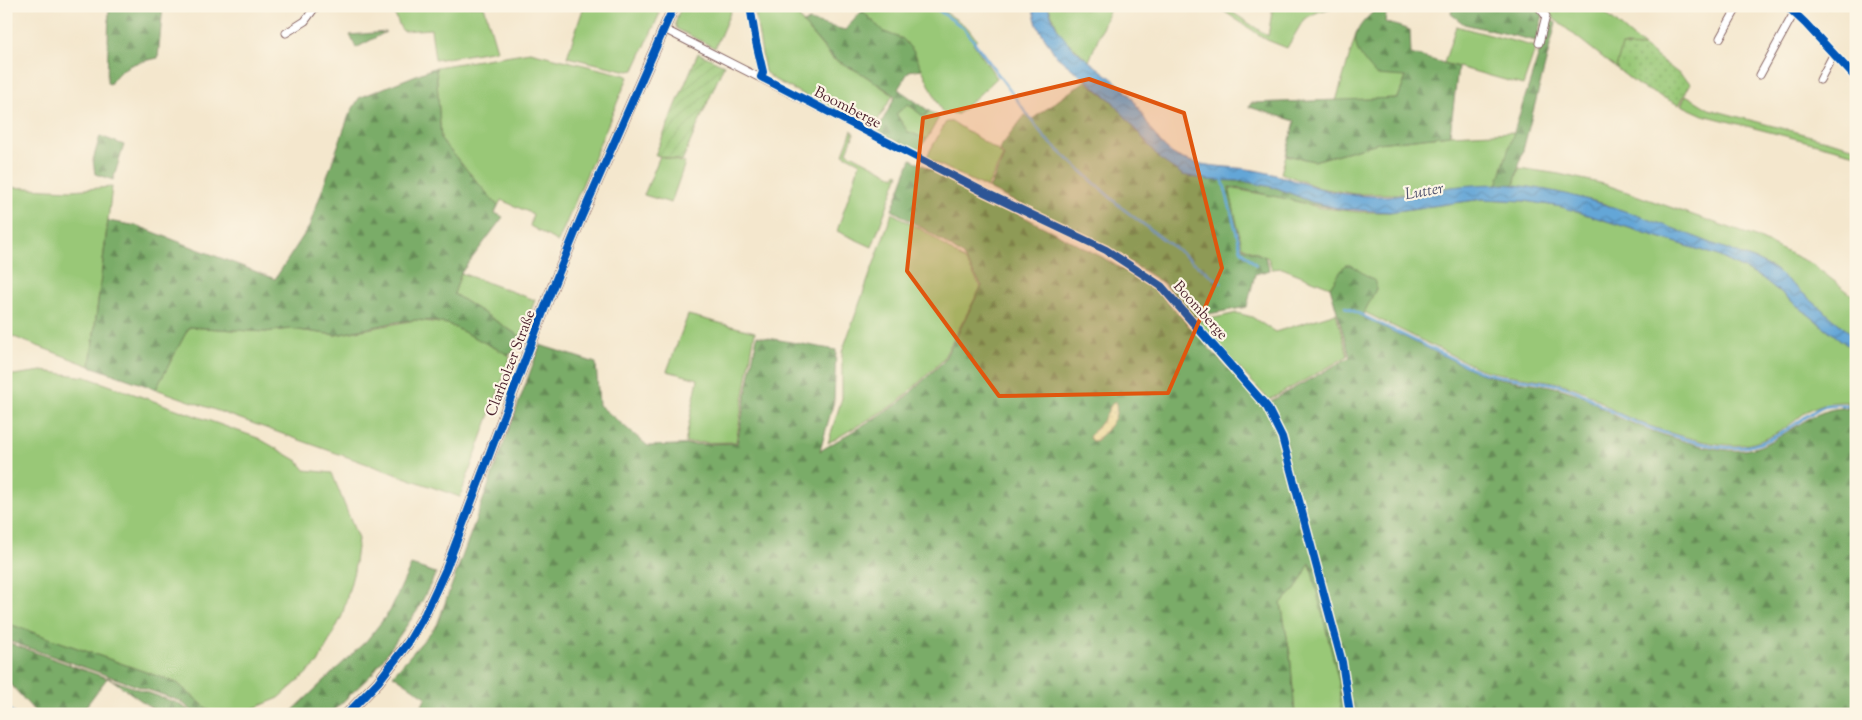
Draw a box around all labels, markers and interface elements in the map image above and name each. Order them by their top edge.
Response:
street label: Boomberge [810,82,885,134]
water label: Lutter [1403,178,1446,207]
street label: Boomberge [1168,277,1232,345]
street label: Clarholzer Straße [481,307,541,420]

